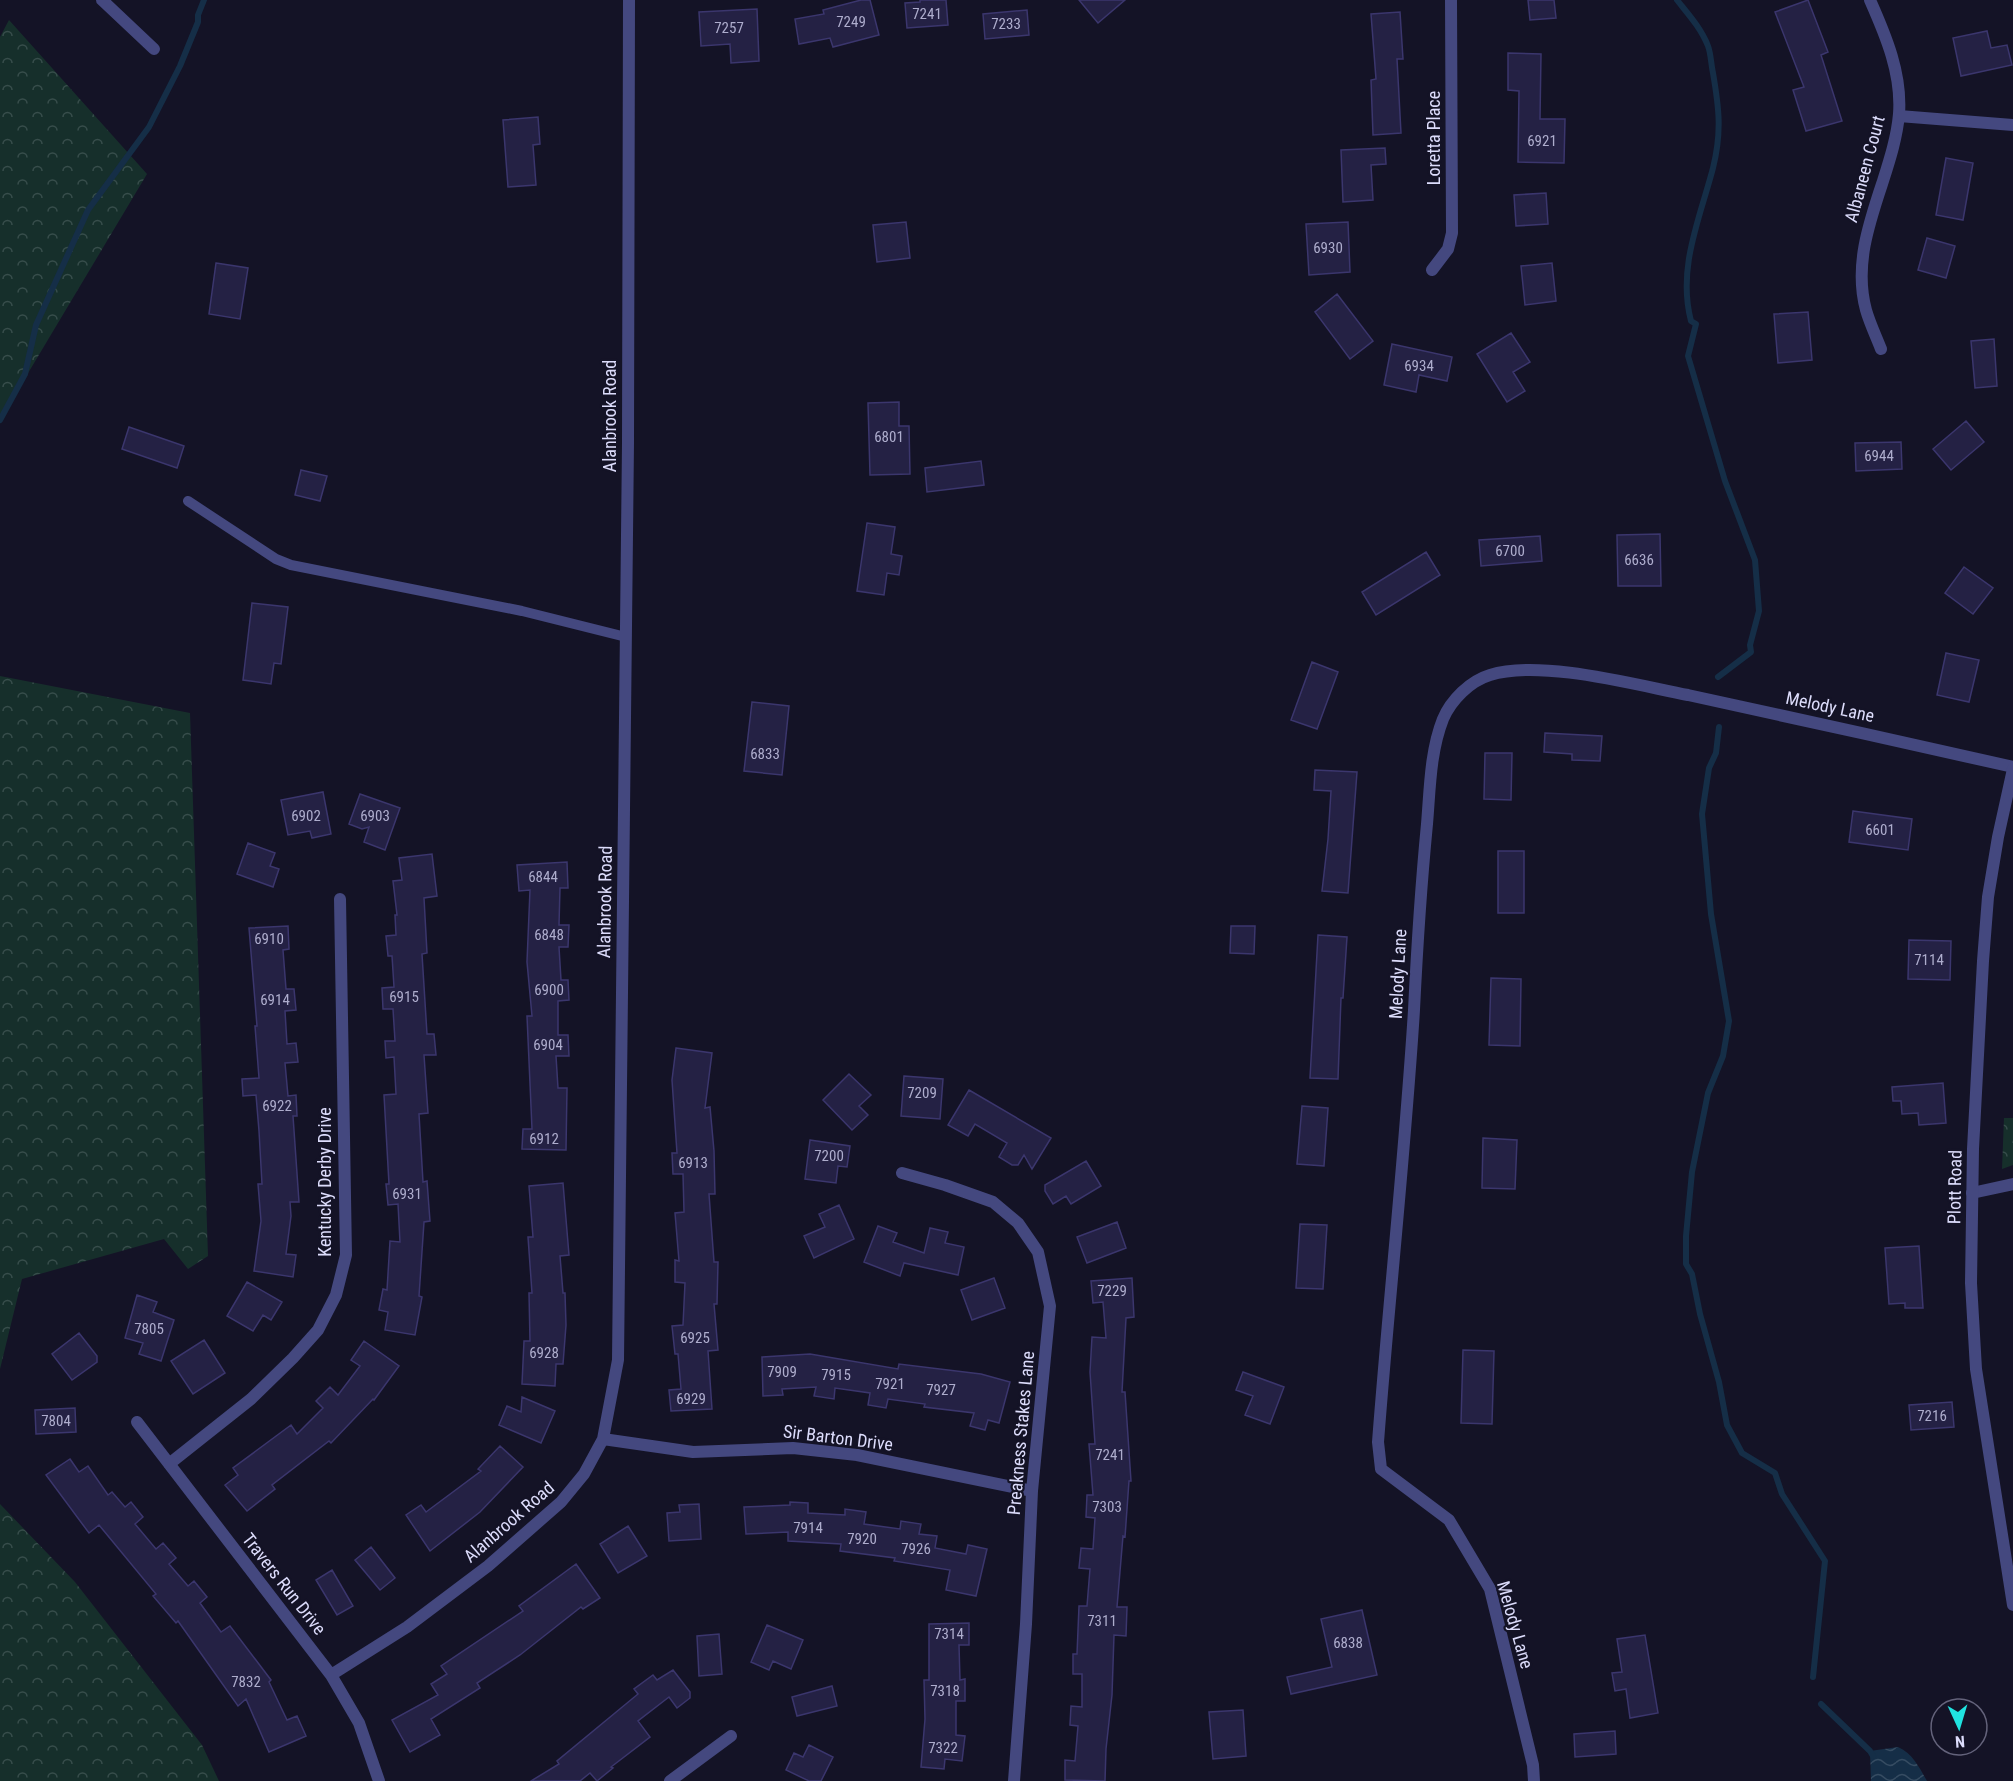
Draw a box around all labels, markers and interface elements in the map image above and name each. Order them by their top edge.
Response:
house number: 7241 [912,5,942,23]
house number: 7249 [836,13,866,31]
house number: 7233 [991,15,1021,33]
house number: 7257 [714,19,744,37]
street label: Loretta Place [1423,91,1444,185]
street label: Albaneen Court [1840,113,1889,225]
house number: 6921 [1527,132,1557,150]
house number: 6930 [1313,239,1343,257]
house number: 6934 [1404,357,1434,375]
street label: Alanbrook Road [599,360,620,472]
house number: 6801 [874,428,904,446]
house number: 6944 [1864,447,1894,465]
house number: 6700 [1495,542,1525,560]
house number: 6636 [1624,551,1654,569]
street label: Melody Lane [1784,687,1876,726]
house number: 6833 [750,745,780,763]
house number: 6902 [291,807,321,825]
house number: 6903 [360,807,390,825]
house number: 6601 [1865,821,1895,839]
street label: Alanbrook Road [593,846,616,958]
house number: 6844 [528,868,558,886]
house number: 6848 [534,926,564,944]
street label: Melody Lane [1385,928,1410,1020]
house number: 6910 [254,930,284,948]
house number: 7114 [1914,951,1944,969]
house number: 6900 [534,981,564,999]
house number: 6915 [389,988,419,1006]
house number: 6914 [260,991,290,1009]
house number: 6904 [533,1036,563,1054]
house number: 7209 [907,1084,937,1102]
house number: 6922 [262,1097,292,1115]
street label: Kentucky Derby Drive [314,1107,335,1257]
house number: 6912 [529,1130,559,1148]
house number: 7200 [814,1147,844,1165]
street label: Plott Road [1943,1150,1966,1224]
house number: 6913 [678,1154,708,1172]
house number: 6931 [392,1185,422,1203]
house number: 7229 [1097,1282,1127,1300]
house number: 7805 [134,1320,164,1338]
house number: 6925 [680,1329,710,1347]
house number: 6928 [529,1344,559,1362]
street label: Preakness Stakes Lane [1003,1350,1038,1516]
house number: 7909 [767,1363,797,1381]
house number: 7915 [821,1366,851,1384]
house number: 7921 [875,1375,905,1393]
house number: 7927 [926,1381,956,1399]
house number: 6929 [676,1390,706,1408]
house number: 7216 [1917,1407,1947,1425]
house number: 7804 [41,1412,71,1430]
street label: Sir Barton Drive [782,1420,894,1455]
house number: 7241 [1095,1446,1125,1464]
street label: Alanbrook Road [459,1477,558,1566]
house number: 7303 [1092,1498,1122,1516]
house number: 7914 [793,1519,823,1537]
street label: Travers Run Drive [238,1529,331,1639]
house number: 7920 [847,1530,877,1548]
house number: 7926 [901,1540,931,1558]
street label: Melody Lane [1493,1579,1538,1671]
house number: 7311 [1087,1612,1117,1630]
house number: 7314 [934,1625,964,1643]
house number: 6838 [1333,1634,1363,1652]
house number: 7832 [231,1673,261,1691]
house number: 7318 [930,1682,960,1700]
north arrow [1929,1697,1989,1757]
text: N [1954,1732,1966,1751]
house number: 7322 [928,1739,958,1757]

